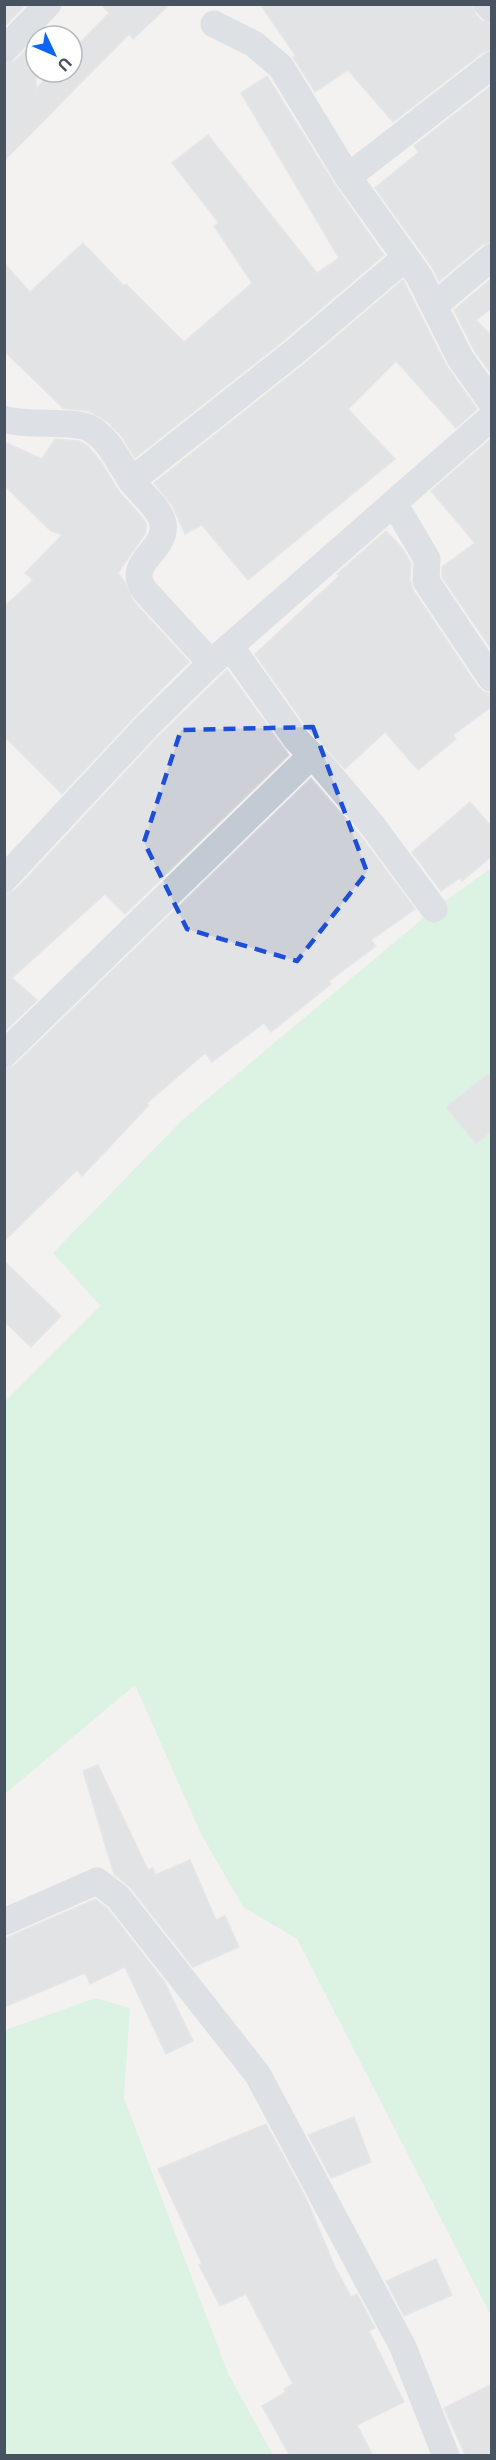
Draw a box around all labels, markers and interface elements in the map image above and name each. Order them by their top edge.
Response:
north arrow [24,24,84,84]
text: U [54,53,76,76]

